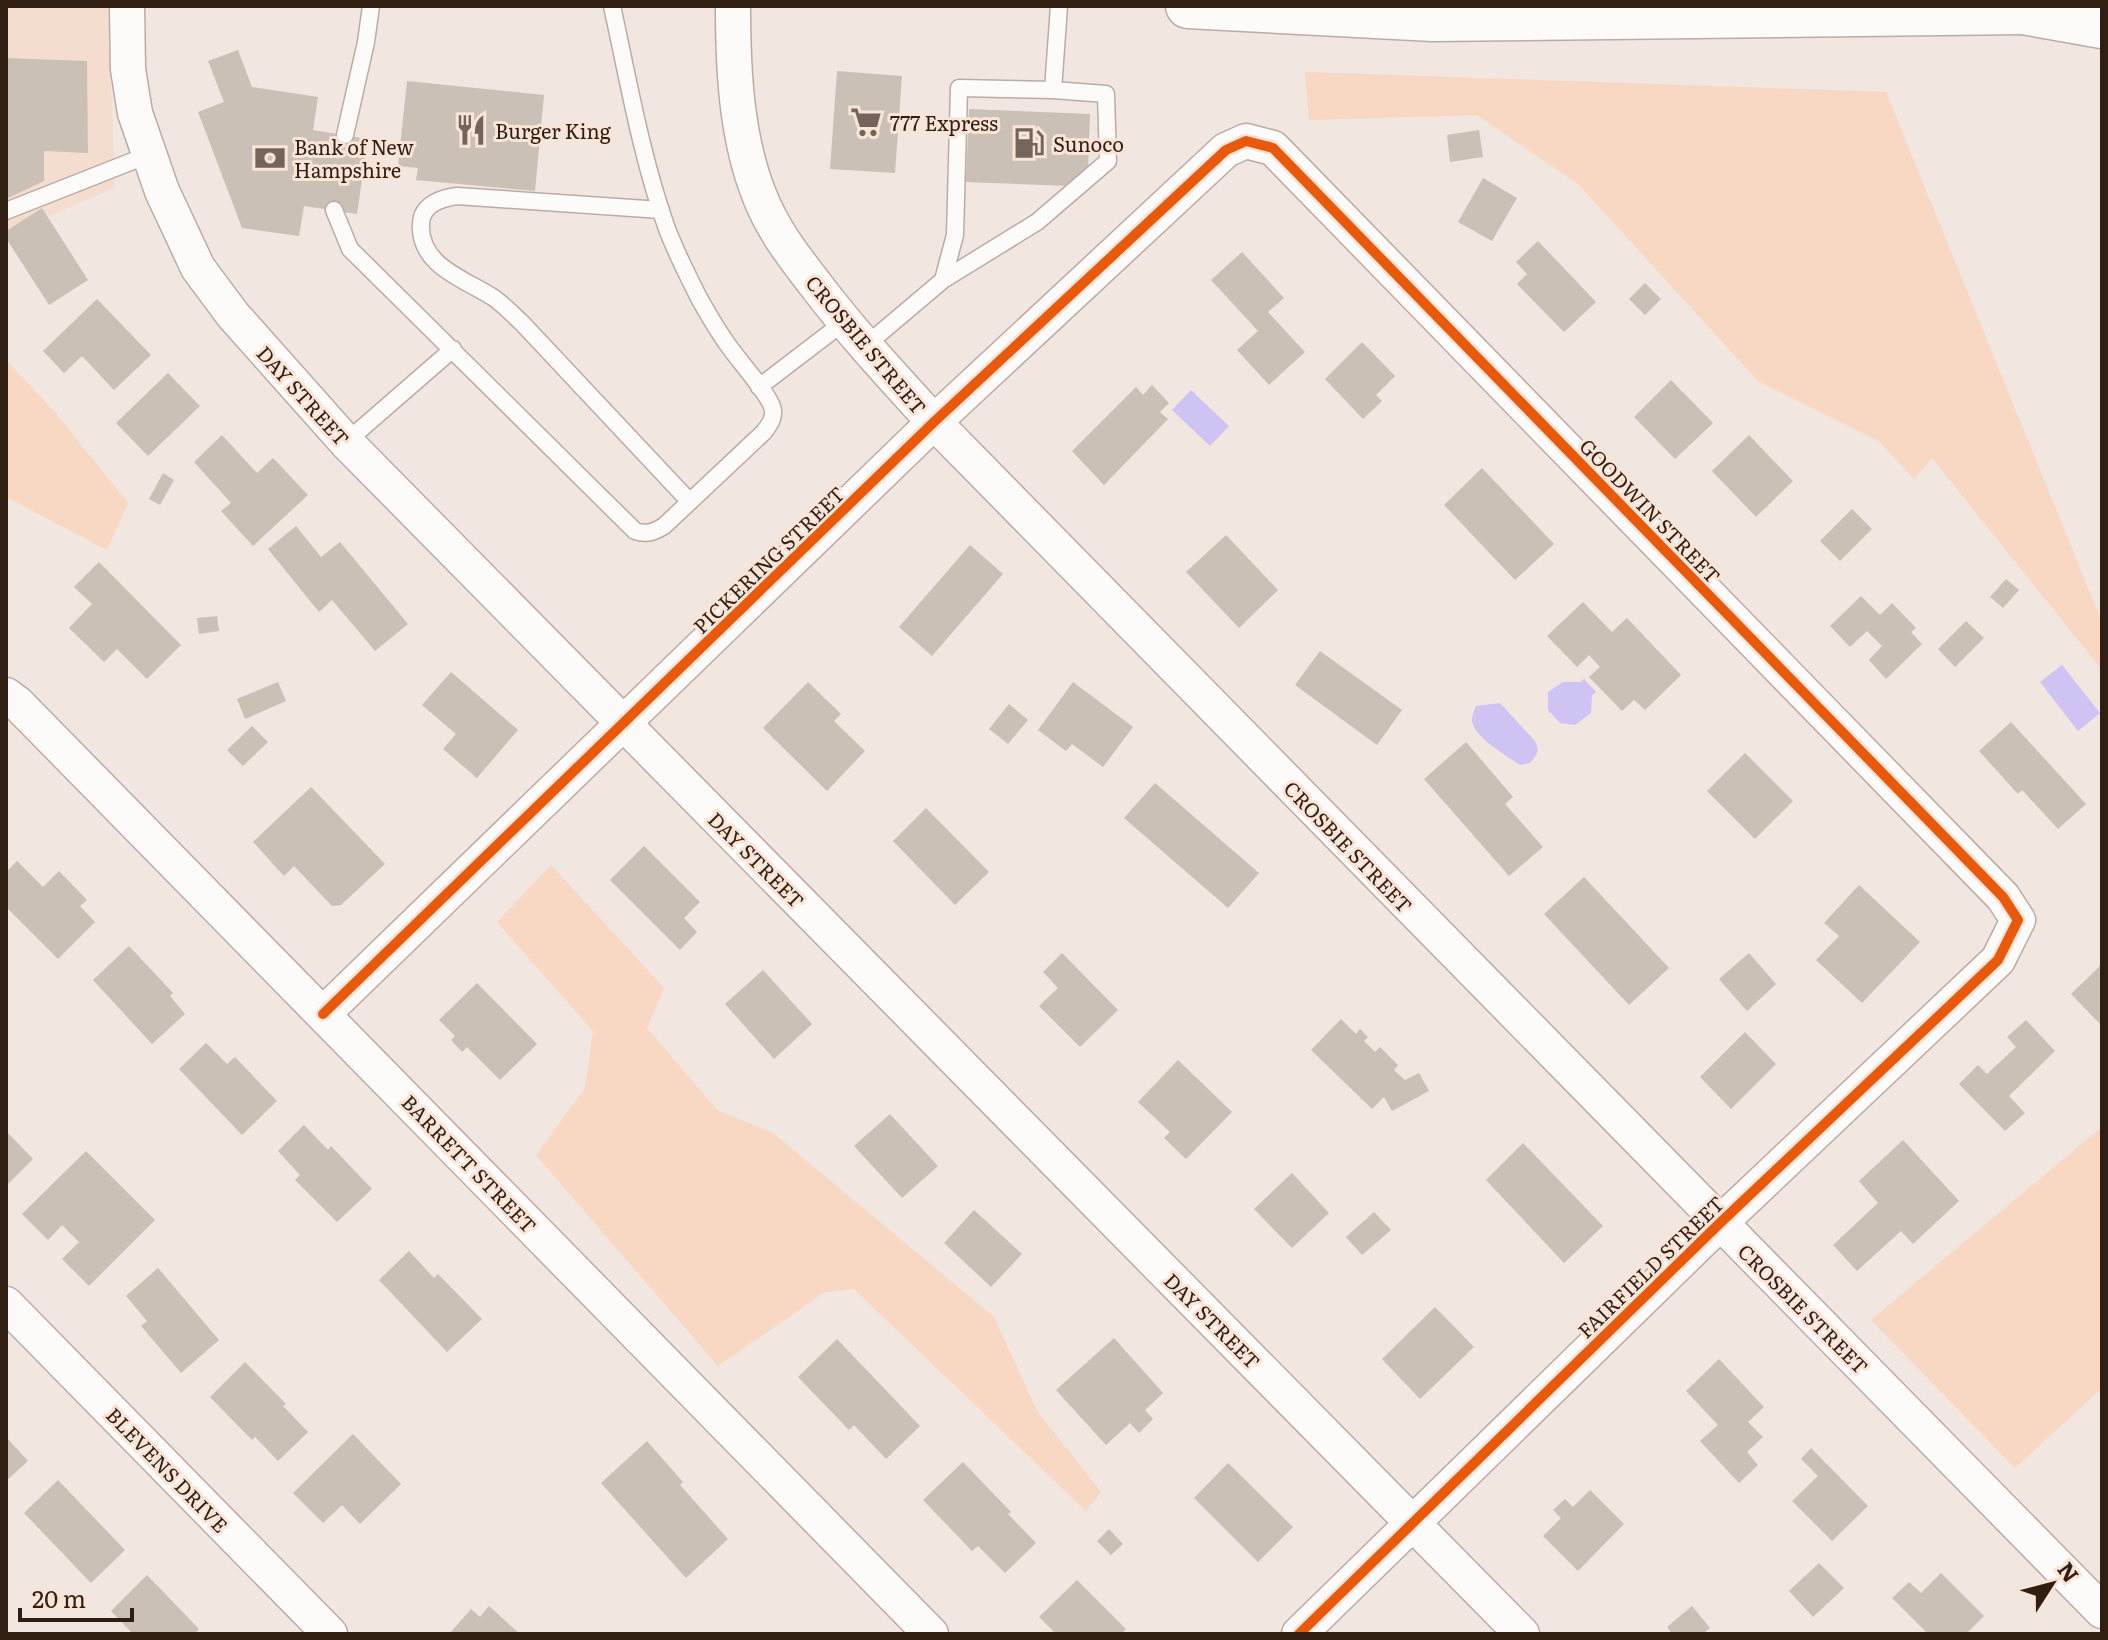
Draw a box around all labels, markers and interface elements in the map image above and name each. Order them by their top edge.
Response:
supermarket icon: 777 Express [849,105,883,139]
place label: 777 Express [890,107,998,137]
restaurant icon: Burger King [454,113,488,147]
place label: Burger King [495,115,612,145]
fuel station icon: Sunoco [1012,126,1046,160]
place label: Sunoco [1053,128,1124,158]
place label: Bank of New Hampshire [294,131,415,184]
bank icon: Bank of New Hampshire [253,141,287,175]
street label: CROSBIE STREET [800,268,934,420]
street label: DAY STREET [251,338,357,452]
street label: GOODWIN STREET [1574,431,1728,589]
street label: PICKERING STREET [685,479,851,639]
street label: CROSBIE STREET [1278,773,1420,919]
street label: DAY STREET [702,804,812,914]
street label: BARRETT STREET [396,1087,544,1239]
street label: FAIRFIELD STREET [1570,1188,1730,1344]
street label: CROSBIE STREET [1732,1236,1876,1380]
street label: DAY STREET [1158,1265,1268,1375]
street label: BLEVENS DRIVE [100,1400,236,1538]
north arrow [2012,1544,2092,1624]
text: N [2051,1554,2088,1589]
scale bar [20,1572,132,1622]
text: 20 m [32,1580,86,1615]

